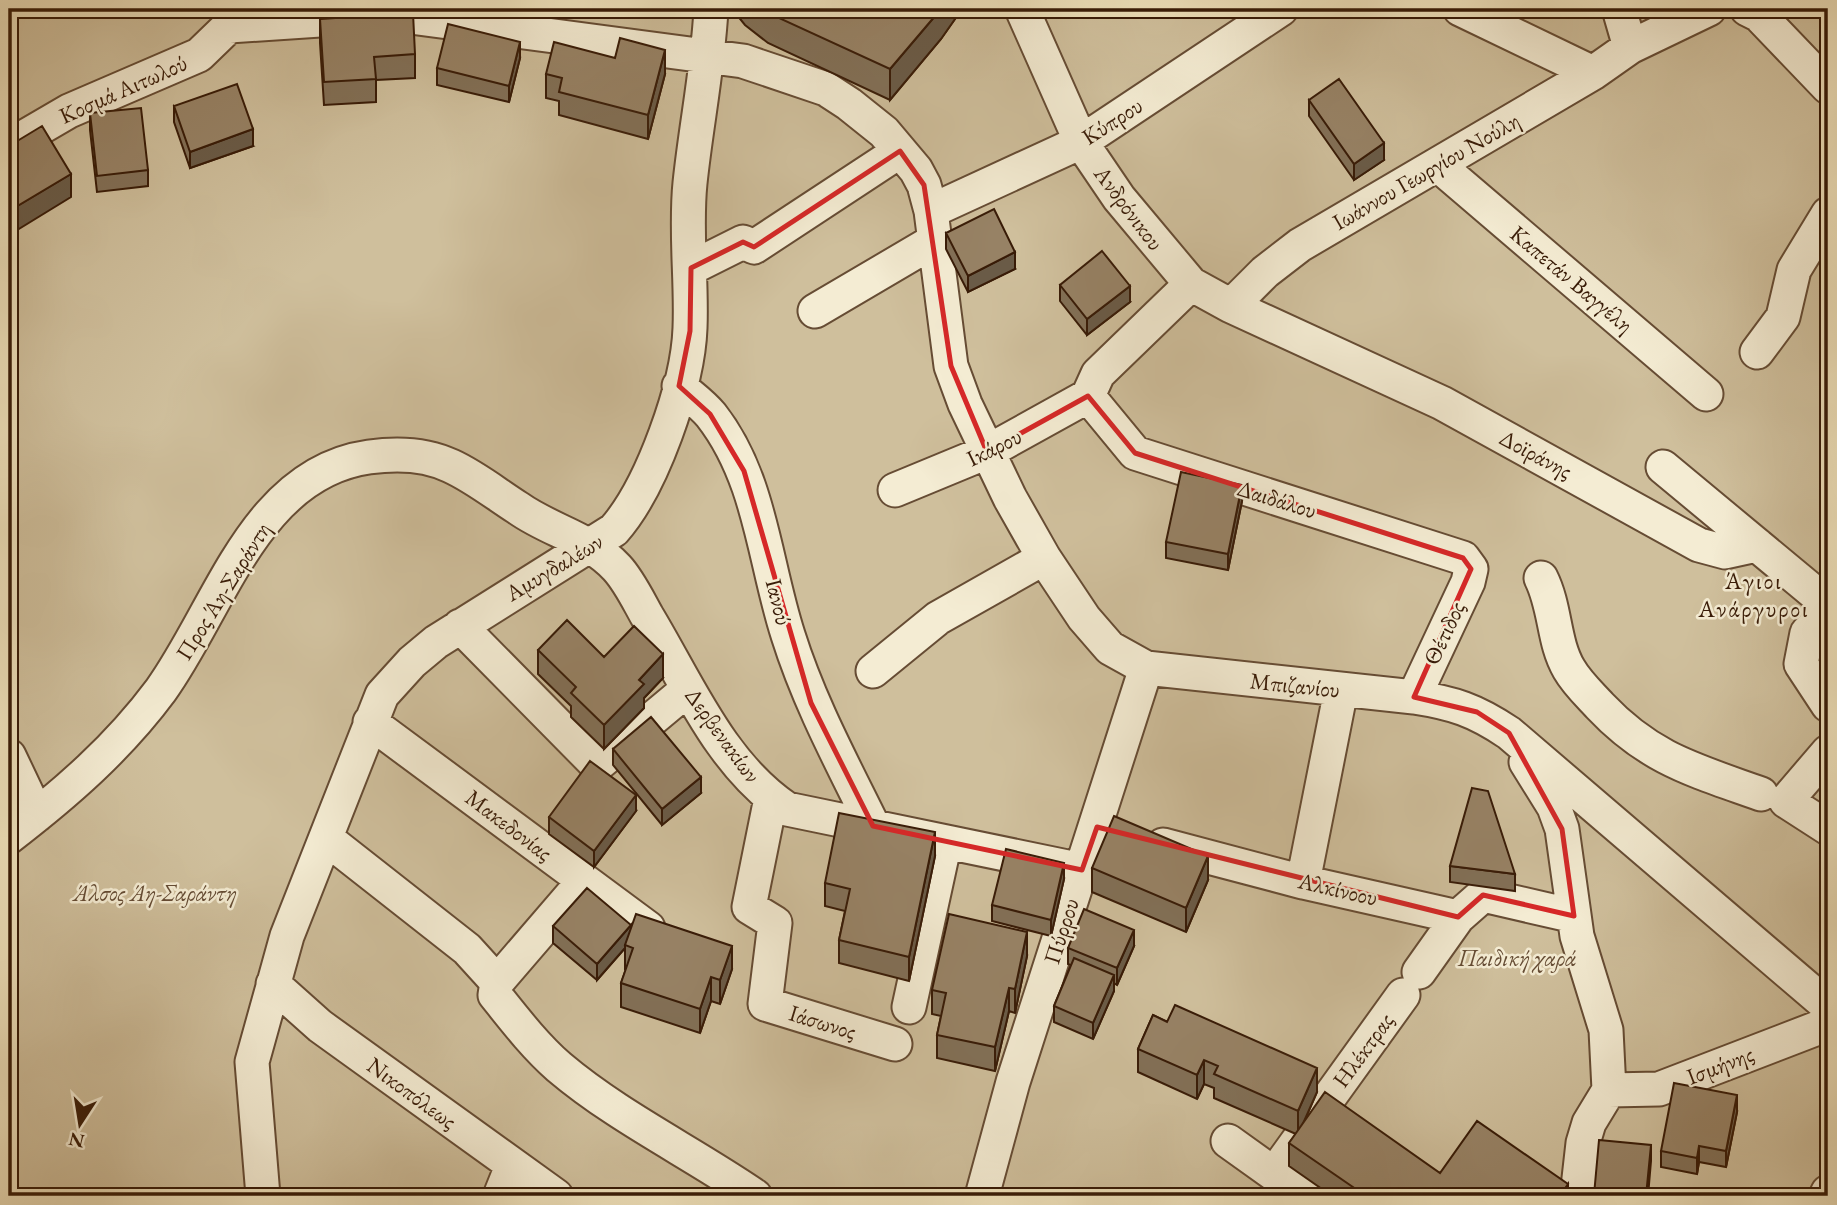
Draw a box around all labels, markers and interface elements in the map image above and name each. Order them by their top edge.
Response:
street label: Κοσμά Αιτωλού [54,47,192,131]
street label: Κύπρου [1076,90,1148,152]
street label: Ιωάννου Γεωργίου Νούλη [1327,105,1525,237]
street label: Ανδρόνικου [1087,159,1171,256]
street label: Καπετάν Βαγγέλη [1504,219,1640,339]
street label: Ικάρου [961,421,1027,473]
street label: Δοϊράνης [1494,422,1578,486]
street label: Δαιδάλου [1234,473,1320,525]
street label: Προς Άη-Σαράντη [169,516,277,666]
street label: Αμυγδαλέων [499,526,608,608]
district label: Άγιοι Ανάργυροι [1697,565,1810,624]
street label: Ιανού [759,576,799,628]
street label: Θέτιδος [1416,596,1472,670]
street label: Μπιζανίου [1249,665,1341,705]
street label: Δερβενακίων [678,681,768,789]
street label: Μακεδονίας [459,782,559,868]
street label: Αλκίνοου [1294,865,1381,913]
park label: Άλσος Άη-Σαράντη [71,878,237,908]
street label: Πύρρου [1036,894,1086,968]
park label: Παιδική χαρά [1457,943,1576,973]
street label: Ιάσωνος [786,998,860,1046]
street label: Ηλέκτρας [1326,1007,1400,1093]
street label: Ισμήνης [1682,1039,1758,1091]
street label: Νικοπόλεως [361,1050,463,1136]
north arrow [46,1090,116,1160]
text: N [66,1126,87,1154]

